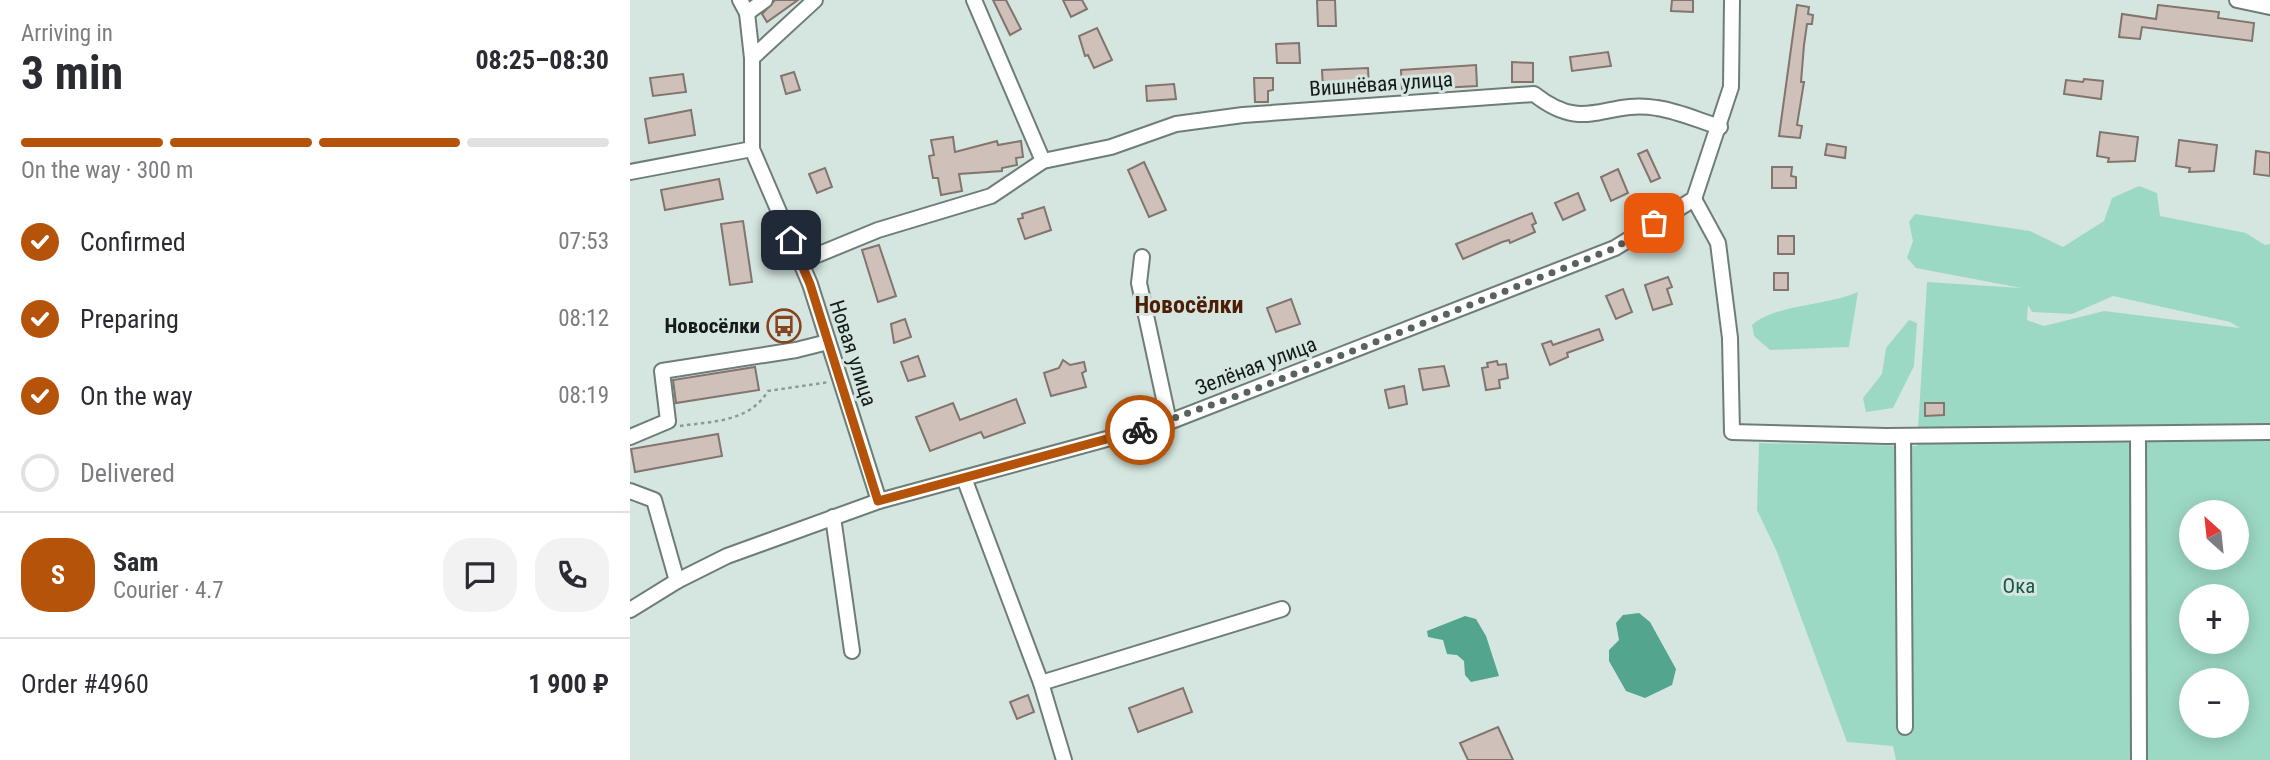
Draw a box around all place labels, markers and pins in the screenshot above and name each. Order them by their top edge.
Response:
pin [1624,193,1684,253]
pin [761,210,821,270]
bus stop icon: Новосёлки [765,307,803,345]
place label: Новосёлки [664,314,760,338]

